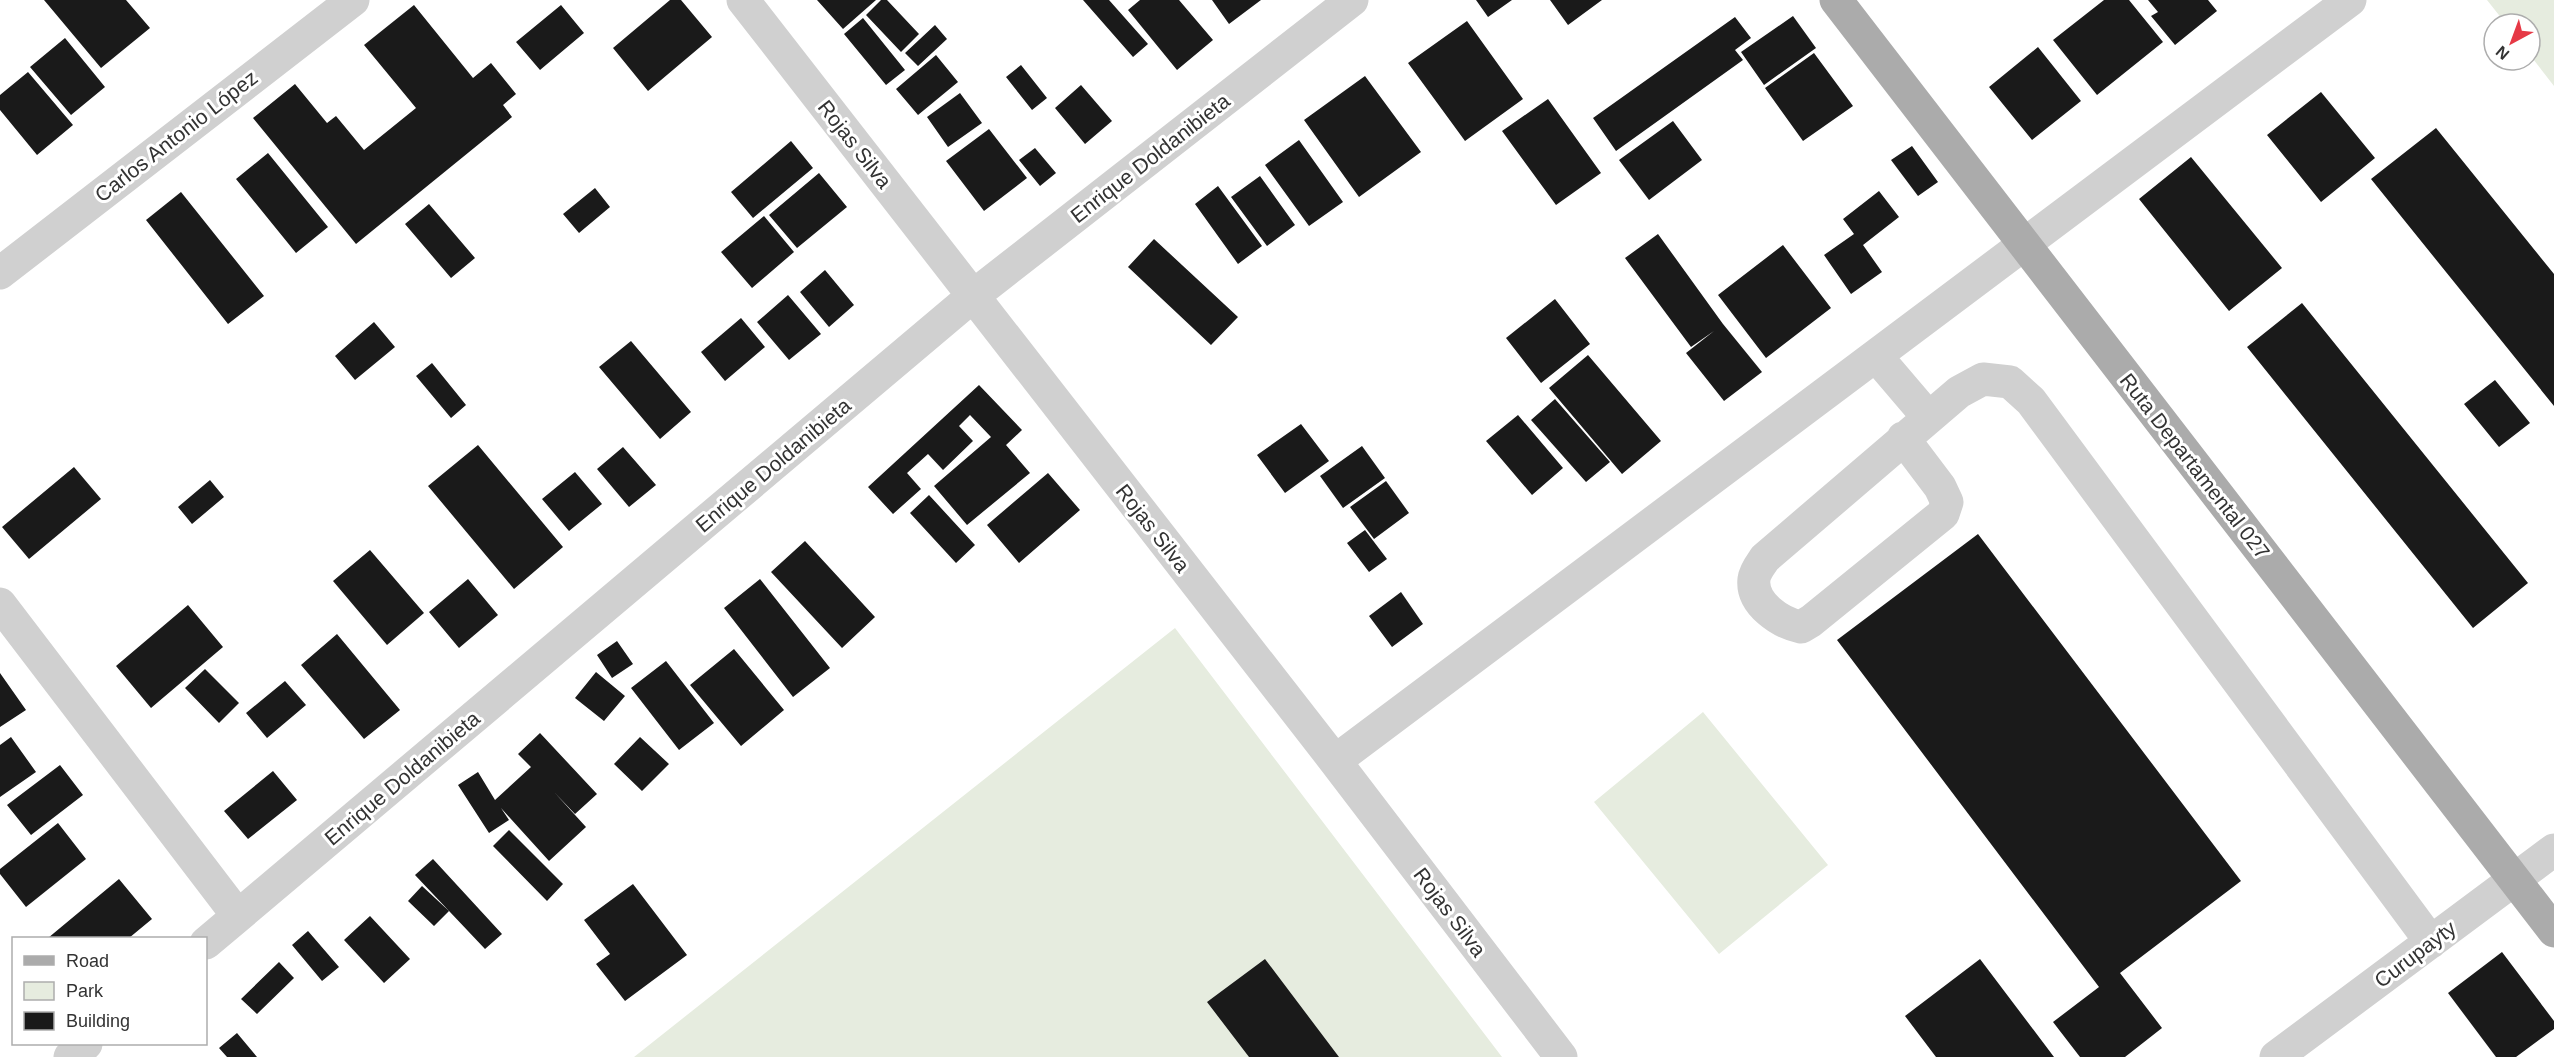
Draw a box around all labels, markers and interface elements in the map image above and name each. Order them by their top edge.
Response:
north arrow [2482,12,2542,72]
text: N [2493,43,2512,63]
street label: Carlos Antonio López [90,65,262,207]
street label: Enrique Doldanibieta [1066,89,1234,227]
street label: Rojas Silva [814,96,897,193]
street label: Ruta Departamental 027 [2116,369,2274,563]
street label: Enrique Doldanibieta [691,393,855,536]
street label: Rojas Silva [1112,480,1195,577]
street label: Enrique Doldanibieta [320,706,484,849]
street label: Rojas Silva [1409,863,1491,961]
street label: Curupayty [2370,916,2461,992]
legend [12,937,207,1045]
text: Road [66,951,109,971]
text: Park [66,981,104,1001]
text: Building [66,1011,130,1031]

